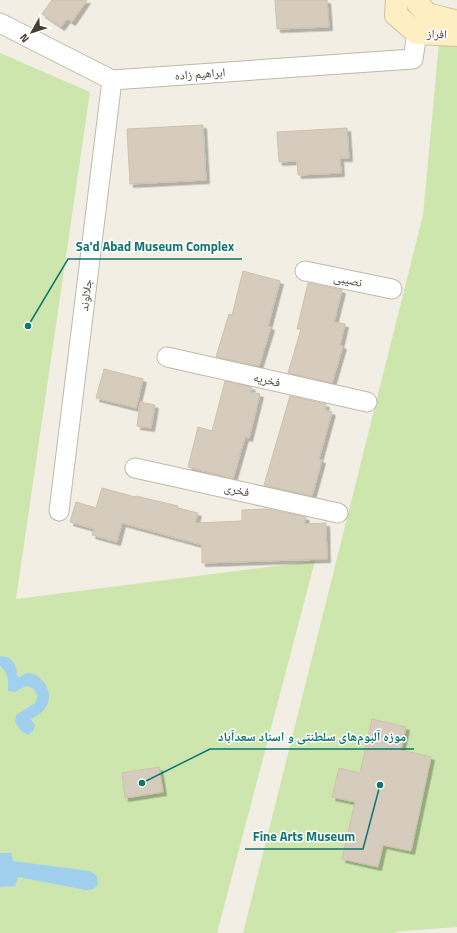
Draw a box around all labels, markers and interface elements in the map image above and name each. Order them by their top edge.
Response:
north arrow [12,12,52,52]
street label: افراز [426,24,448,43]
text: N [16,30,33,46]
street label: ابراهیم زاده [174,62,226,85]
callout: Sa'd Abad Museum Complex [68,234,242,259]
text: Sa'd Abad Museum Complex [76,236,234,256]
street label: نصیبی [332,267,364,292]
street label: جلالوند [74,277,97,312]
street label: فخریه [252,367,283,392]
street label: فخری [223,477,252,502]
callout: موزه آلبوم‌های سلطنتی و اسناد سعدآباد [210,724,414,749]
text: موزه آلبوم‌های سلطنتی و اسناد سعدآباد [218,726,406,746]
callout: Fine Arts Museum [245,824,363,849]
text: Fine Arts Museum [253,826,355,846]

